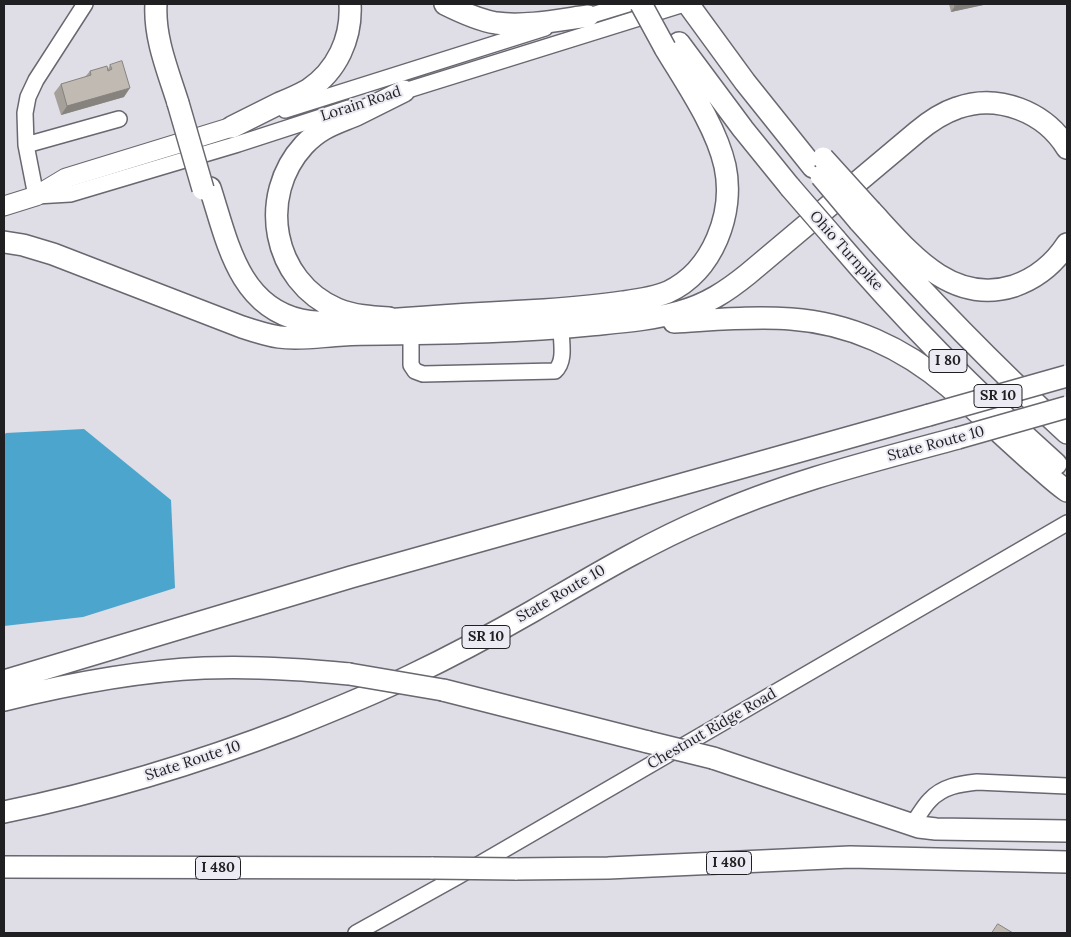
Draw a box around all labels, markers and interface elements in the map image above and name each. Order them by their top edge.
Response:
street label: Lorain Road [318,83,404,125]
street label: Ohio Turnpike [806,207,886,295]
road number: I 80 [929,350,967,372]
road number: SR 10 [974,384,1022,408]
street label: State Route 10 [886,422,986,466]
street label: State Route 10 [513,561,609,627]
road number: SR 10 [462,626,510,649]
street label: Chestnut Ridge Road [644,685,780,773]
street label: State Route 10 [143,737,243,785]
road number: I 480 [706,851,752,874]
road number: I 480 [196,856,240,880]

